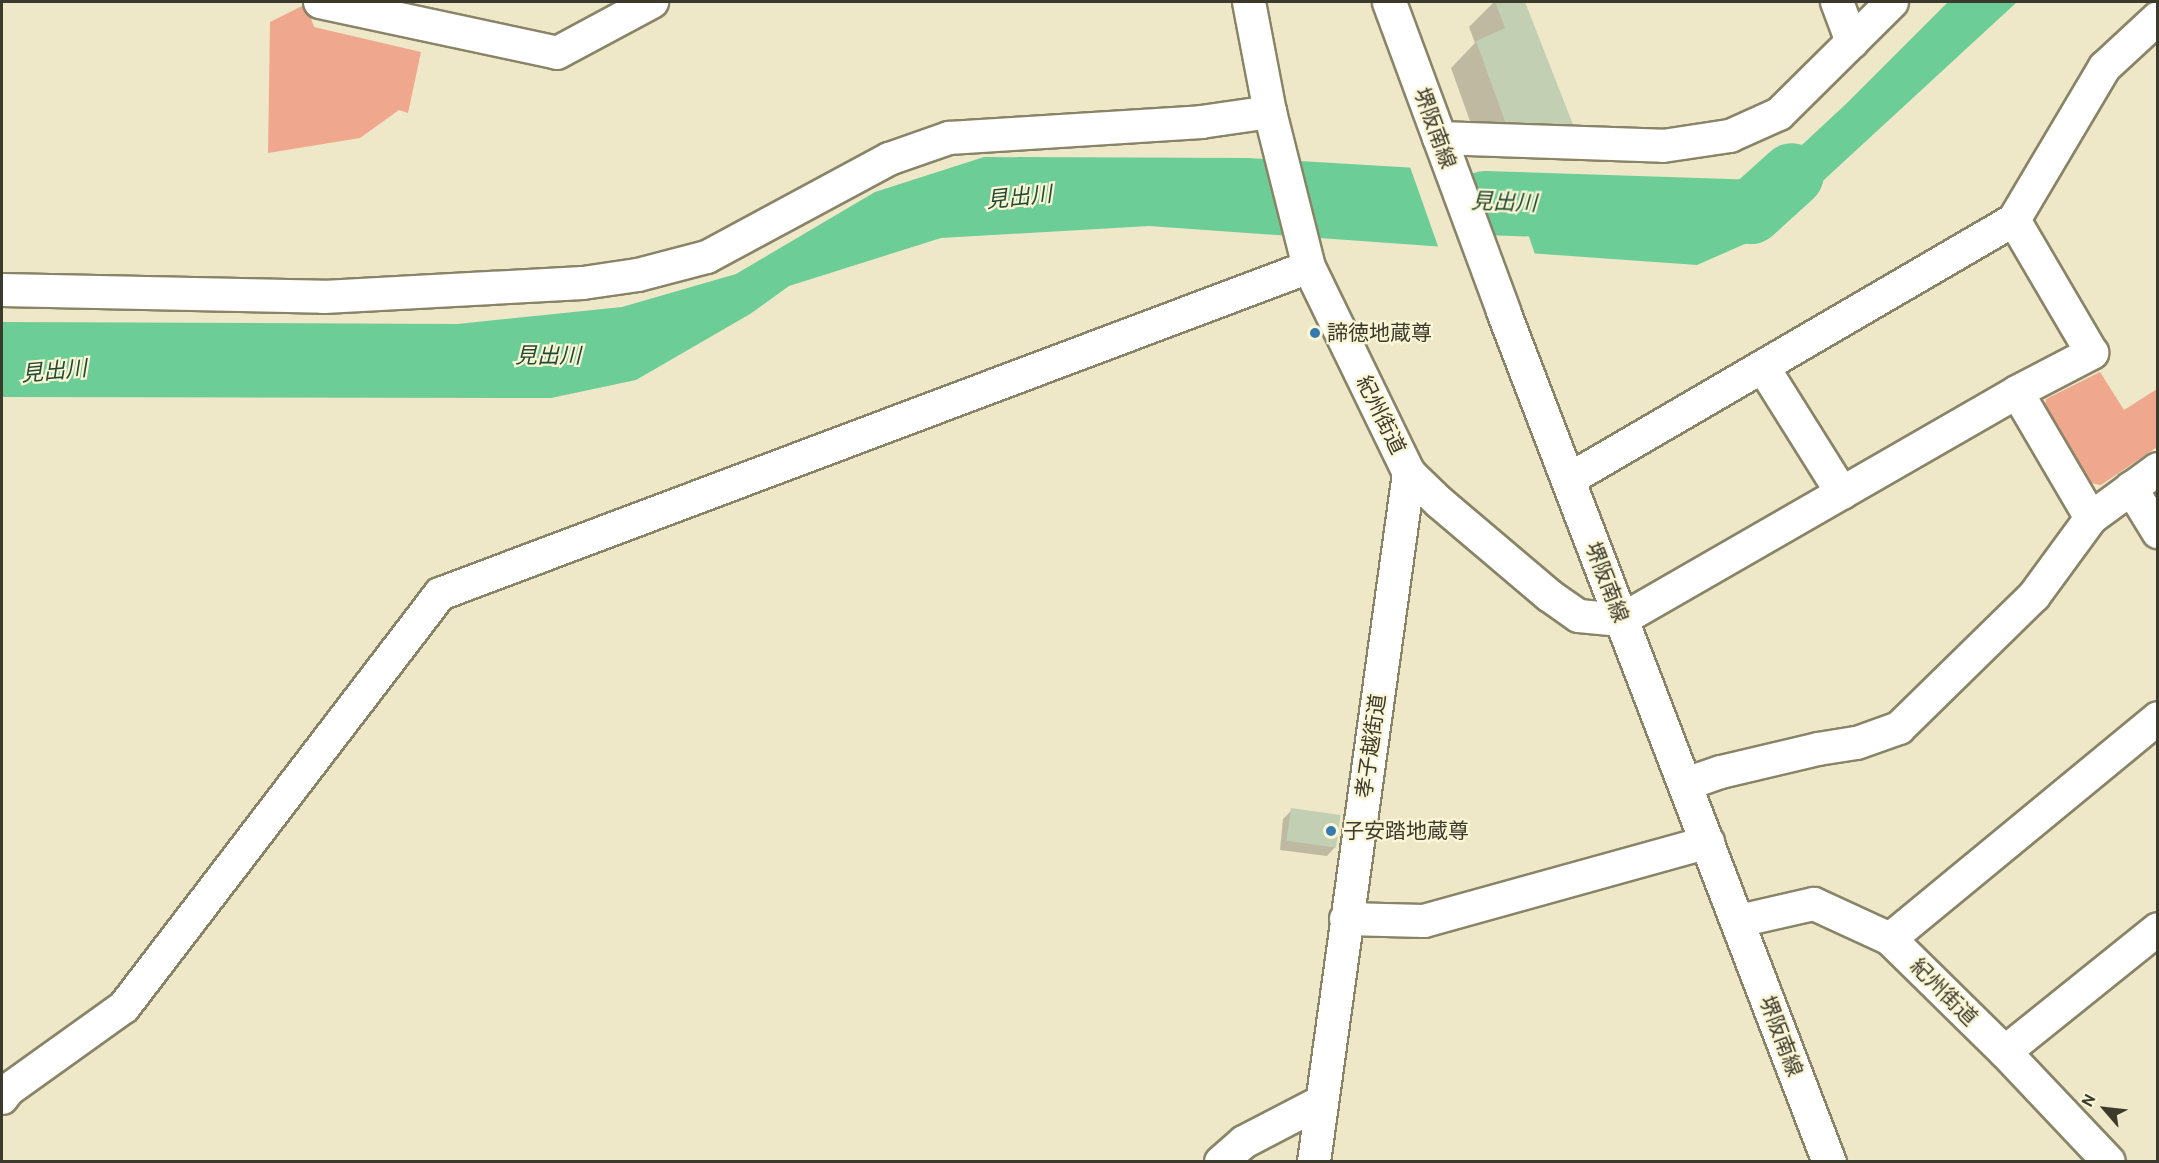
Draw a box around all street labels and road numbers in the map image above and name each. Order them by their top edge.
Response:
street label: 堺阪南線 [1409,84,1461,172]
street label: 紀州街道 [1351,372,1411,458]
street label: 堺阪南線 [1580,538,1634,626]
street label: 孝子越街道 [1351,692,1391,800]
street label: 紀州街道 [1905,953,1983,1031]
street label: 堺阪南線 [1754,992,1808,1080]

